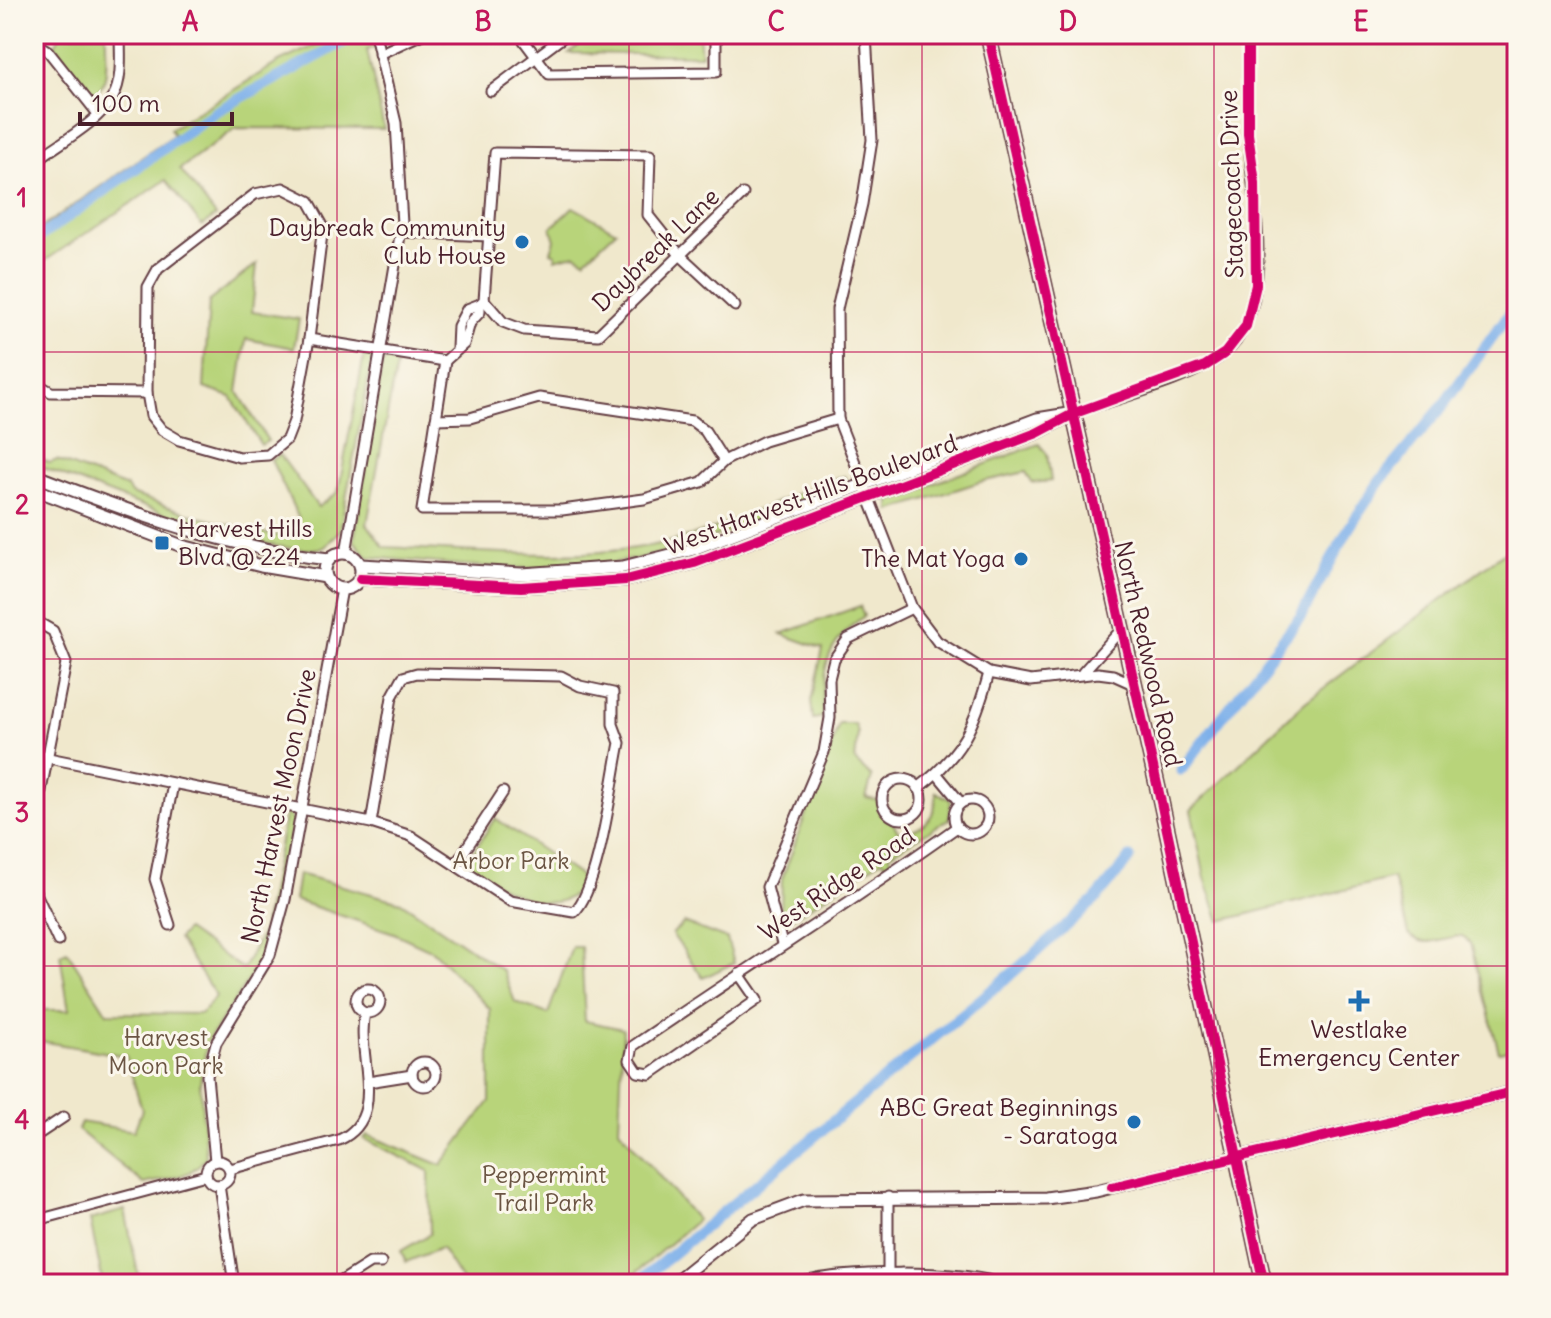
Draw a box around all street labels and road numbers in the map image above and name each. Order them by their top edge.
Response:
street label: Stagecoach Drive [1213,89,1249,279]
street label: Daybreak Lane [586,181,725,317]
street label: West Harvest Hills Boulevard [660,427,961,561]
street label: North Redwood Road [1108,538,1190,770]
street label: North Harvest Moon Drive [234,666,322,946]
street label: West Ridge Road [753,820,920,946]

